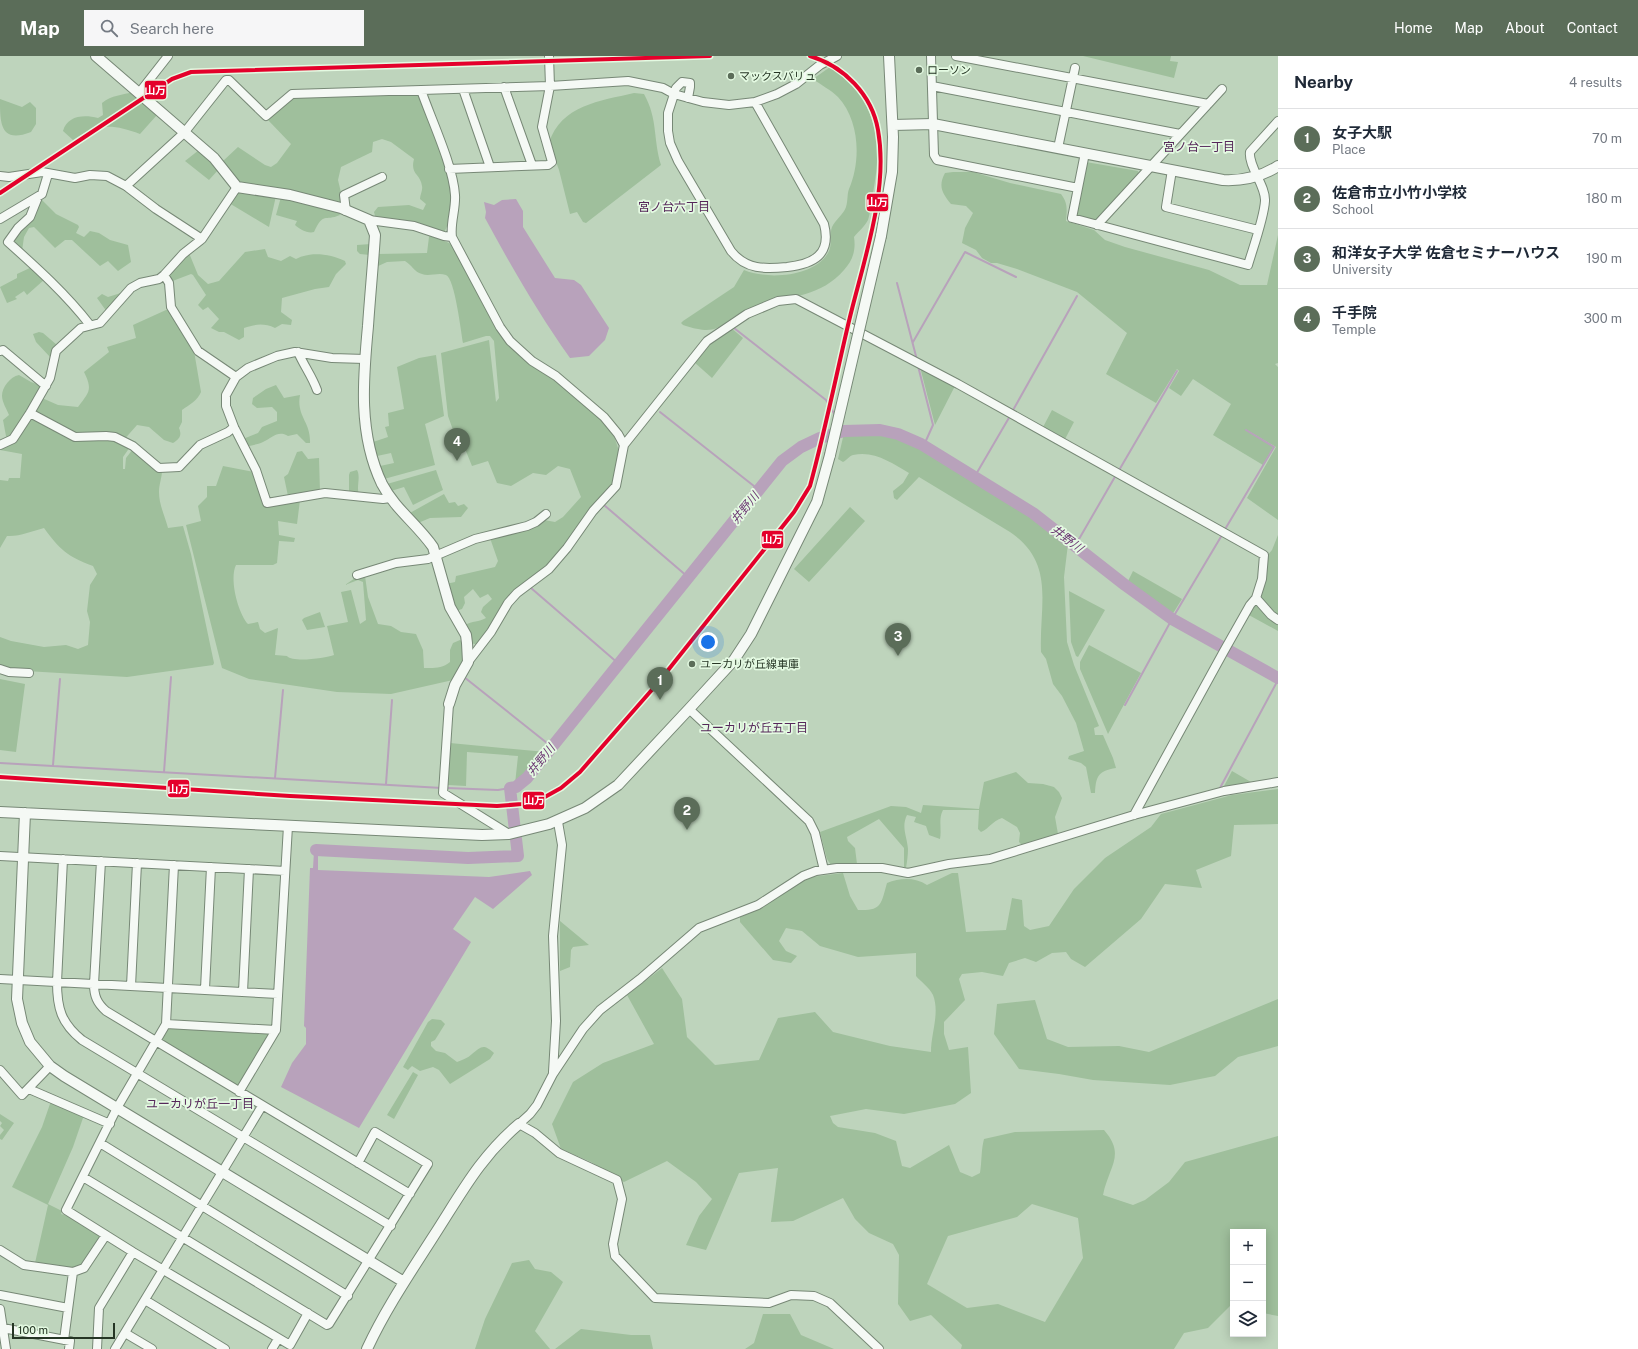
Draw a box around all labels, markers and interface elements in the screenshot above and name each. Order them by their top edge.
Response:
search box [84,10,364,46]
text: Map [20,17,60,39]
icon: search [98,17,120,39]
text: Search here [130,20,214,37]
text: Home [1394,20,1433,36]
text: Map [1455,20,1483,36]
text: About [1505,20,1545,36]
text: Contact [1567,20,1618,36]
place label: ローソン [927,64,971,76]
marker: ローソン [914,65,924,75]
place label: マックスバリュ [739,70,816,82]
marker: マックスバリュ [726,71,736,81]
text: Nearby [1294,72,1353,92]
text: 4 results [1569,75,1622,90]
line badge: 山万 [144,80,167,100]
text: 山万 [144,84,166,96]
text: 女子大駅 [1332,124,1392,141]
text: 1 [1304,131,1310,146]
text: 70 m [1592,131,1622,146]
district label: 宮ノ台一丁目 [1163,140,1235,154]
text: Place [1332,142,1366,157]
text: 佐倉市立小竹小学校 [1332,184,1467,201]
text: 2 [1303,191,1311,206]
text: 180 m [1586,191,1622,206]
line badge: 山万 [866,193,889,212]
text: 山万 [866,196,888,208]
district label: 宮ノ台六丁目 [638,200,710,214]
text: School [1332,202,1374,217]
text: 和洋女子大学 佐倉セミナーハウス [1332,244,1560,261]
text: 3 [1303,251,1311,266]
text: 190 m [1586,251,1622,266]
text: University [1332,262,1392,277]
text: 千手院 [1332,304,1377,321]
text: 4 [1303,311,1311,326]
text: 300 m [1584,311,1622,326]
text: Temple [1332,322,1376,337]
pin: 4 [444,428,470,461]
water label: 井野川 [728,488,763,526]
water label: 井野川 [1048,523,1087,557]
line badge: 山万 [761,530,784,549]
text: 山万 [761,533,783,545]
pin: 3 [885,623,911,656]
your location [698,632,718,652]
place label: ユーカリが丘線車庫 [700,658,799,670]
marker: ユーカリが丘線車庫 [687,659,697,669]
pin: 1 [647,667,673,700]
district label: ユーカリが丘五丁目 [700,721,808,735]
water label: 井野川 [524,740,559,778]
line badge: 山万 [167,779,190,798]
text: 山万 [167,783,189,795]
line badge: 山万 [522,791,545,810]
text: 山万 [523,794,545,806]
pin: 2 [674,797,700,830]
district label: ユーカリが丘一丁目 [146,1097,254,1111]
map controls [1230,1229,1266,1337]
button: + [1230,1229,1266,1265]
button: − [1230,1265,1266,1301]
button: layers [1230,1301,1266,1337]
scale bar [12,1321,115,1340]
text: 100 m [18,1324,48,1336]

